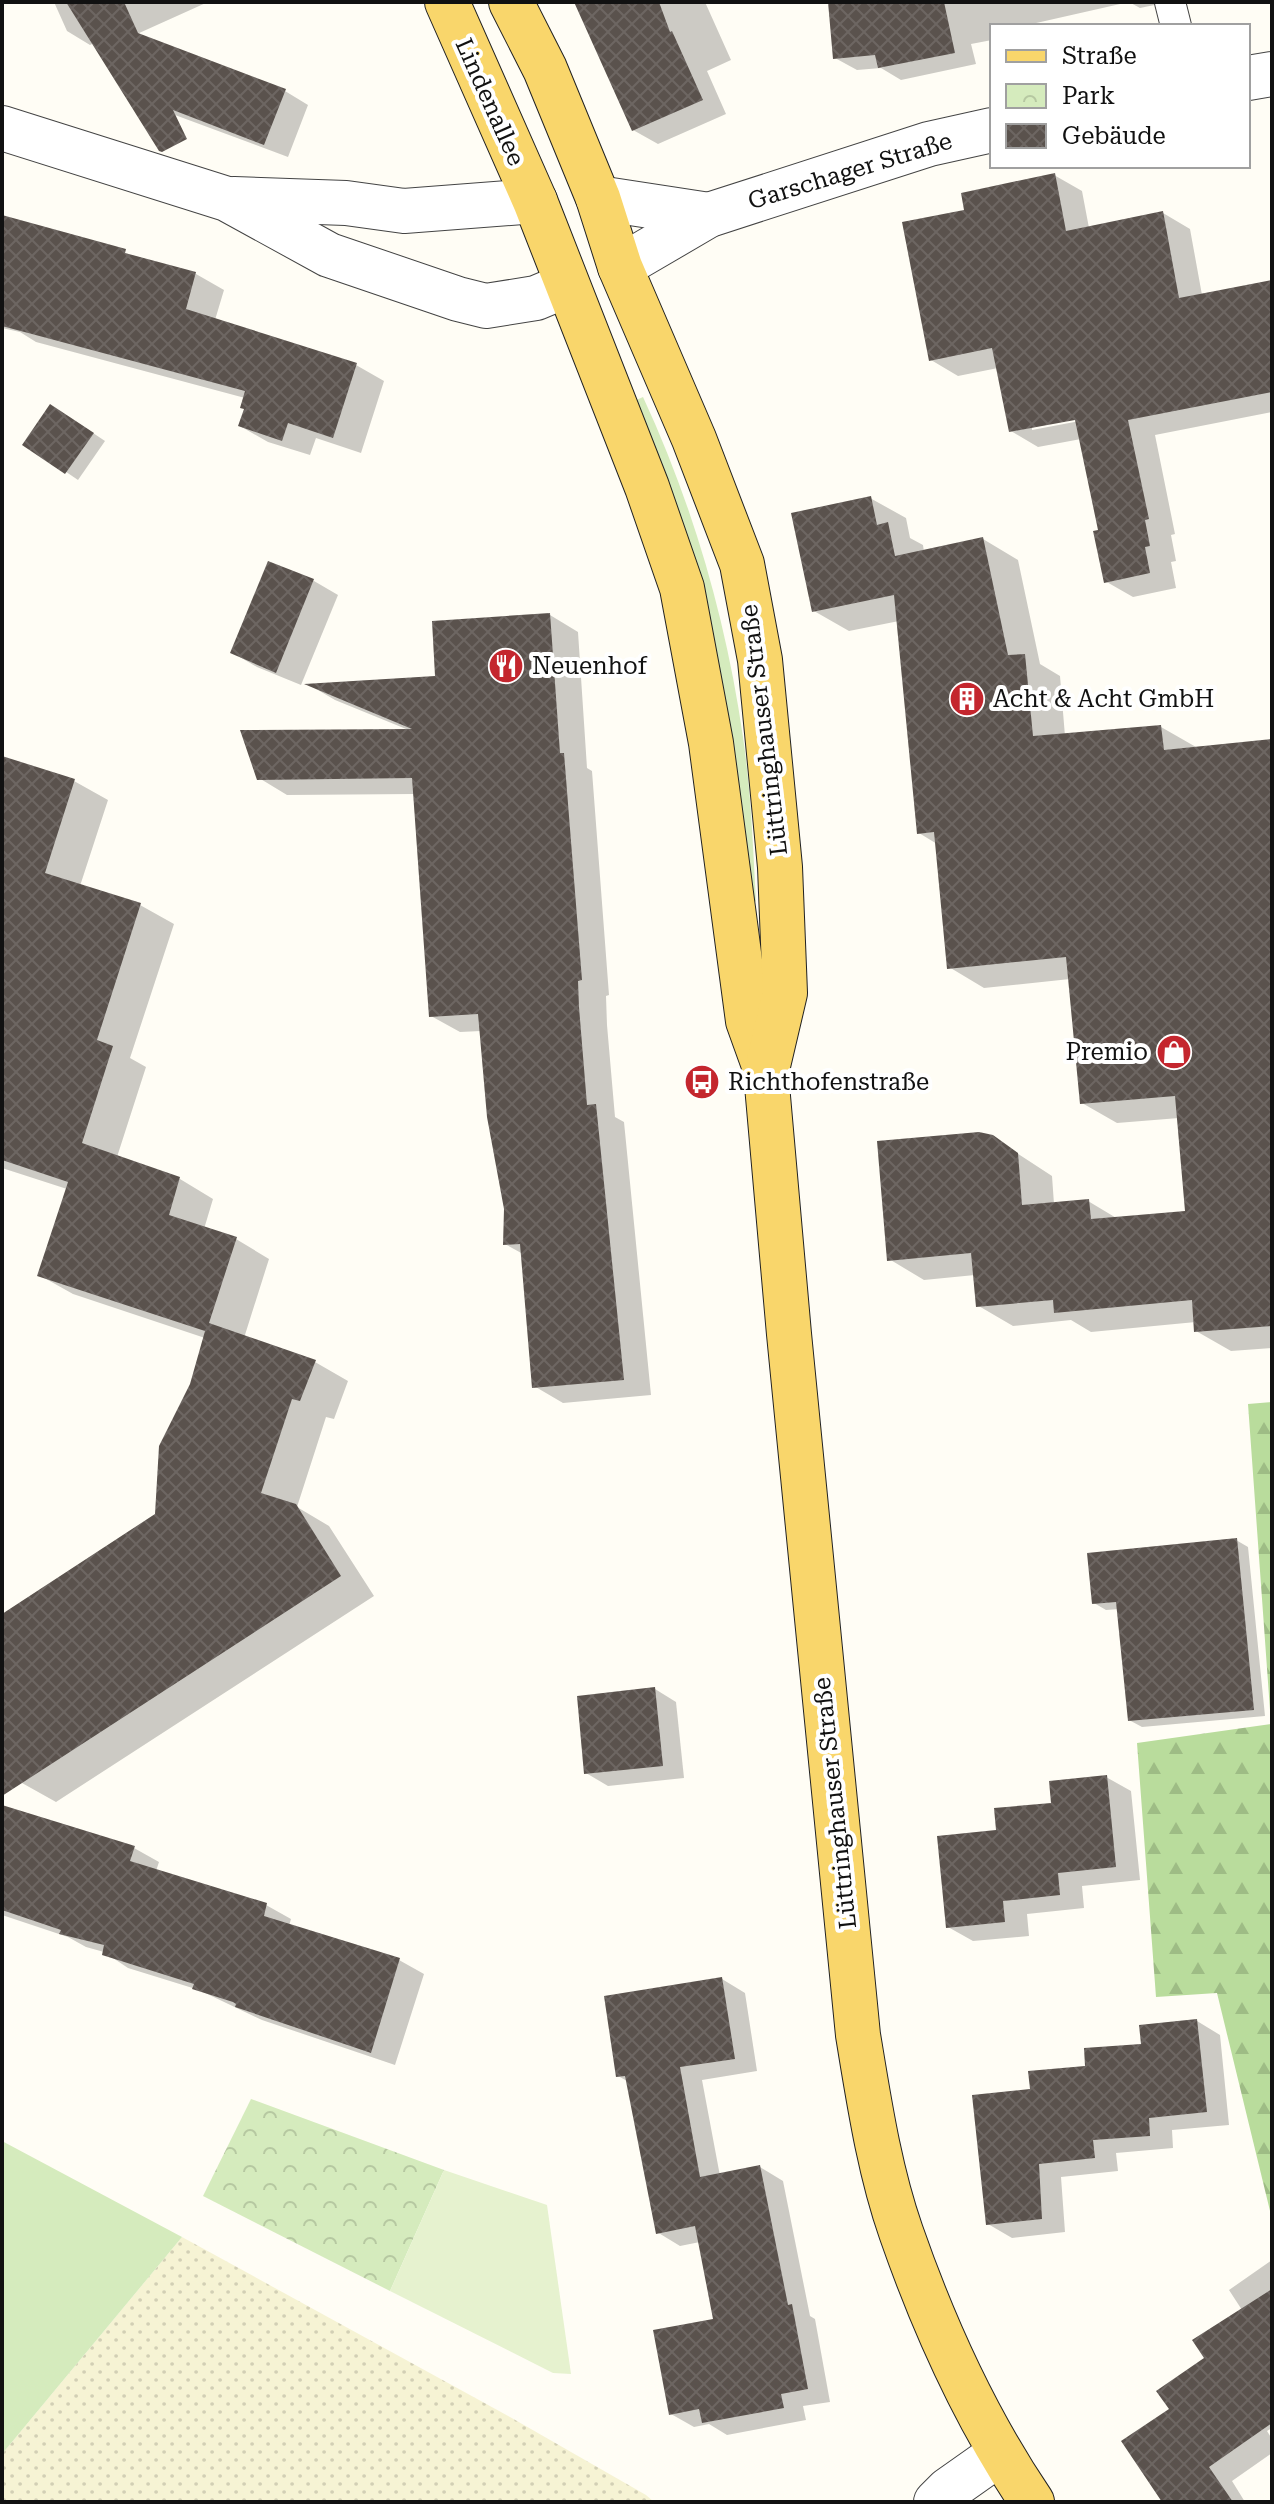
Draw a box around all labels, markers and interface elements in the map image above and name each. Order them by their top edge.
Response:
legend [990,24,1250,168]
street label: Lindenallee [449,34,531,170]
text: Straße [1062,42,1137,70]
text: Park [1062,82,1115,110]
text: Gebäude [1062,122,1166,150]
street label: Garschager Straße [745,127,955,215]
street label: Lüttringhauser Straße [735,603,793,857]
restaurant icon: Neuenhof [487,647,525,685]
place label: Neuenhof [532,652,647,680]
building icon: Acht & Acht GmbH [948,680,986,718]
place label: Acht & Acht GmbH [993,685,1214,713]
shop icon: Premio [1155,1033,1193,1071]
place label: Premio [1065,1038,1148,1066]
bus stop icon: Richthofenstraße [683,1063,721,1101]
place label: Richthofenstraße [728,1068,929,1096]
street label: Lüttringhauser Straße [808,1676,862,1930]

